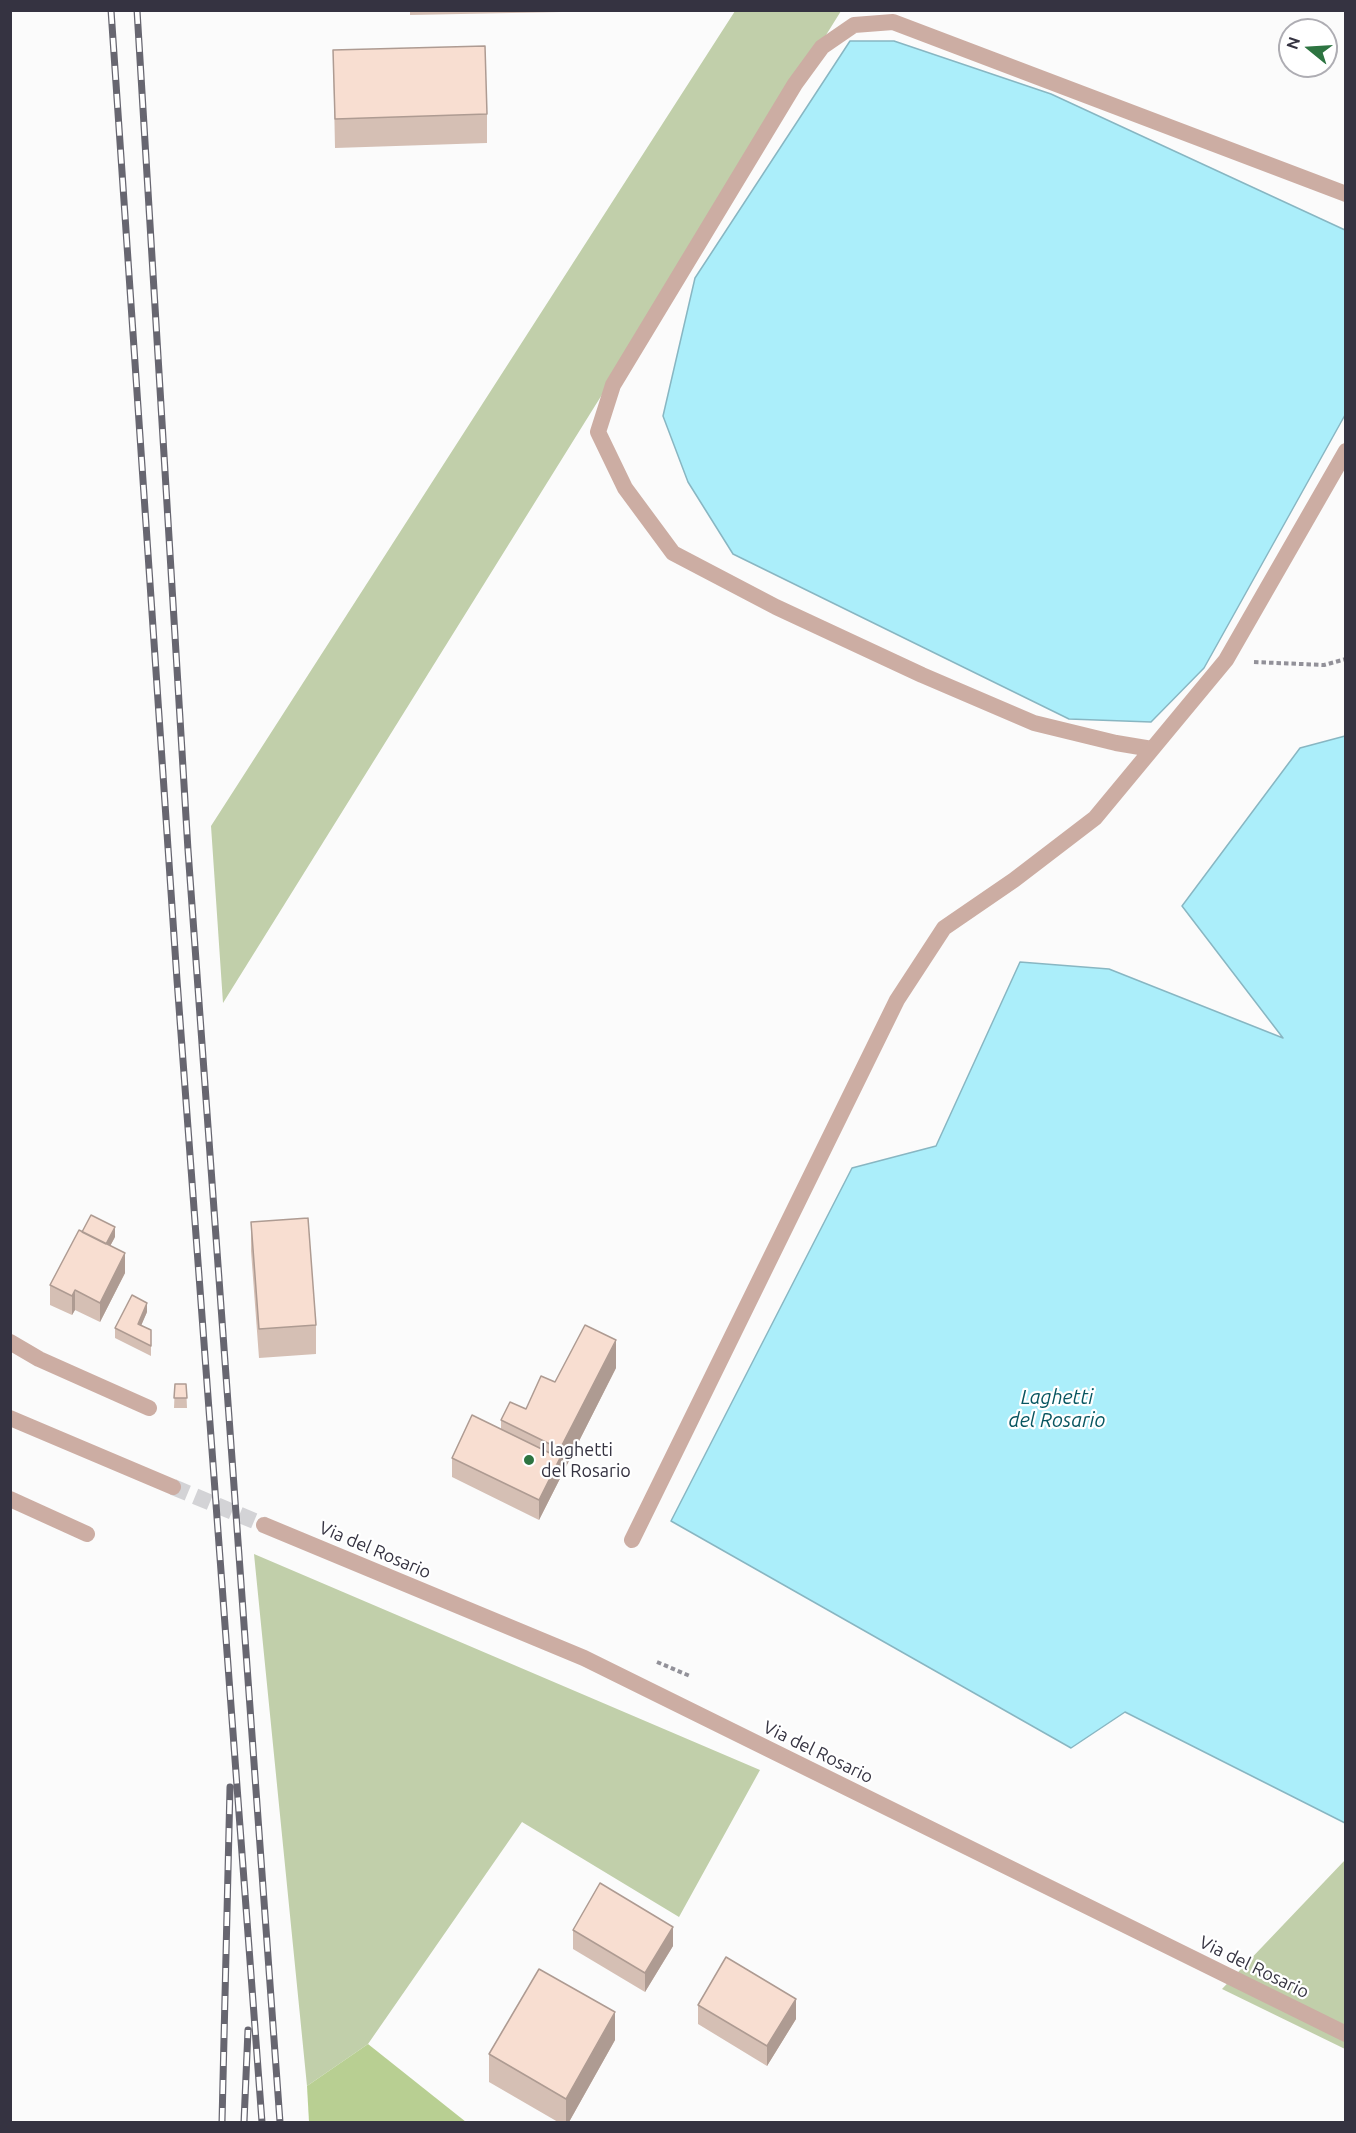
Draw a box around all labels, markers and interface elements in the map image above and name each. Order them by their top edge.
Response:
north arrow [1278,18,1338,78]
text: N [1282,35,1303,52]
water label: Laghetti del Rosario [1009,1385,1105,1432]
place label: I laghetti del Rosario [541,1439,631,1482]
marker: I laghetti del Rosario [522,1453,536,1467]
street label: Via del Rosario [316,1517,434,1583]
street label: Via del Rosario [760,1716,876,1788]
street label: Via del Rosario [1196,1931,1312,2003]

